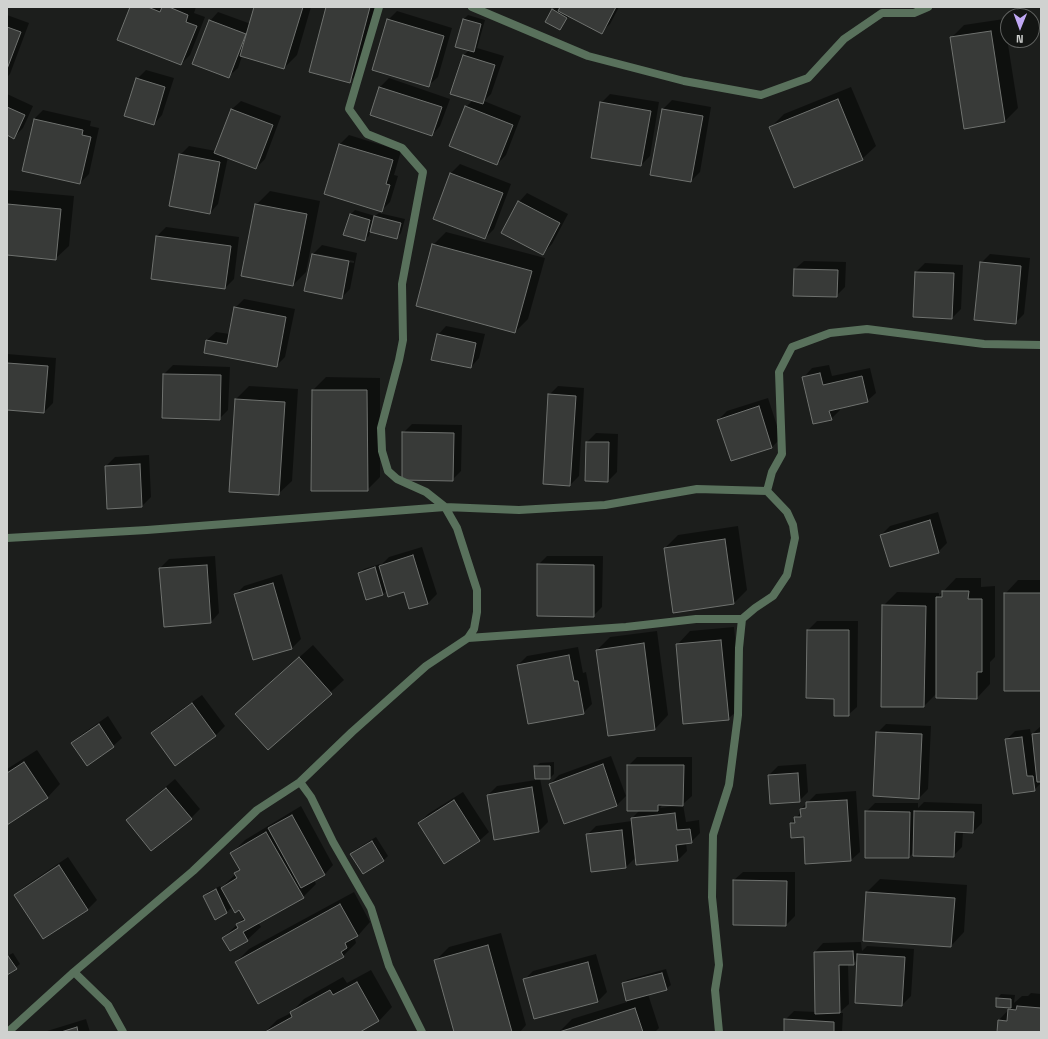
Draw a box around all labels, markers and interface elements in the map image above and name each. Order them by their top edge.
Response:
north arrow [1000,8,1040,48]
text: N [1016,32,1024,46]

